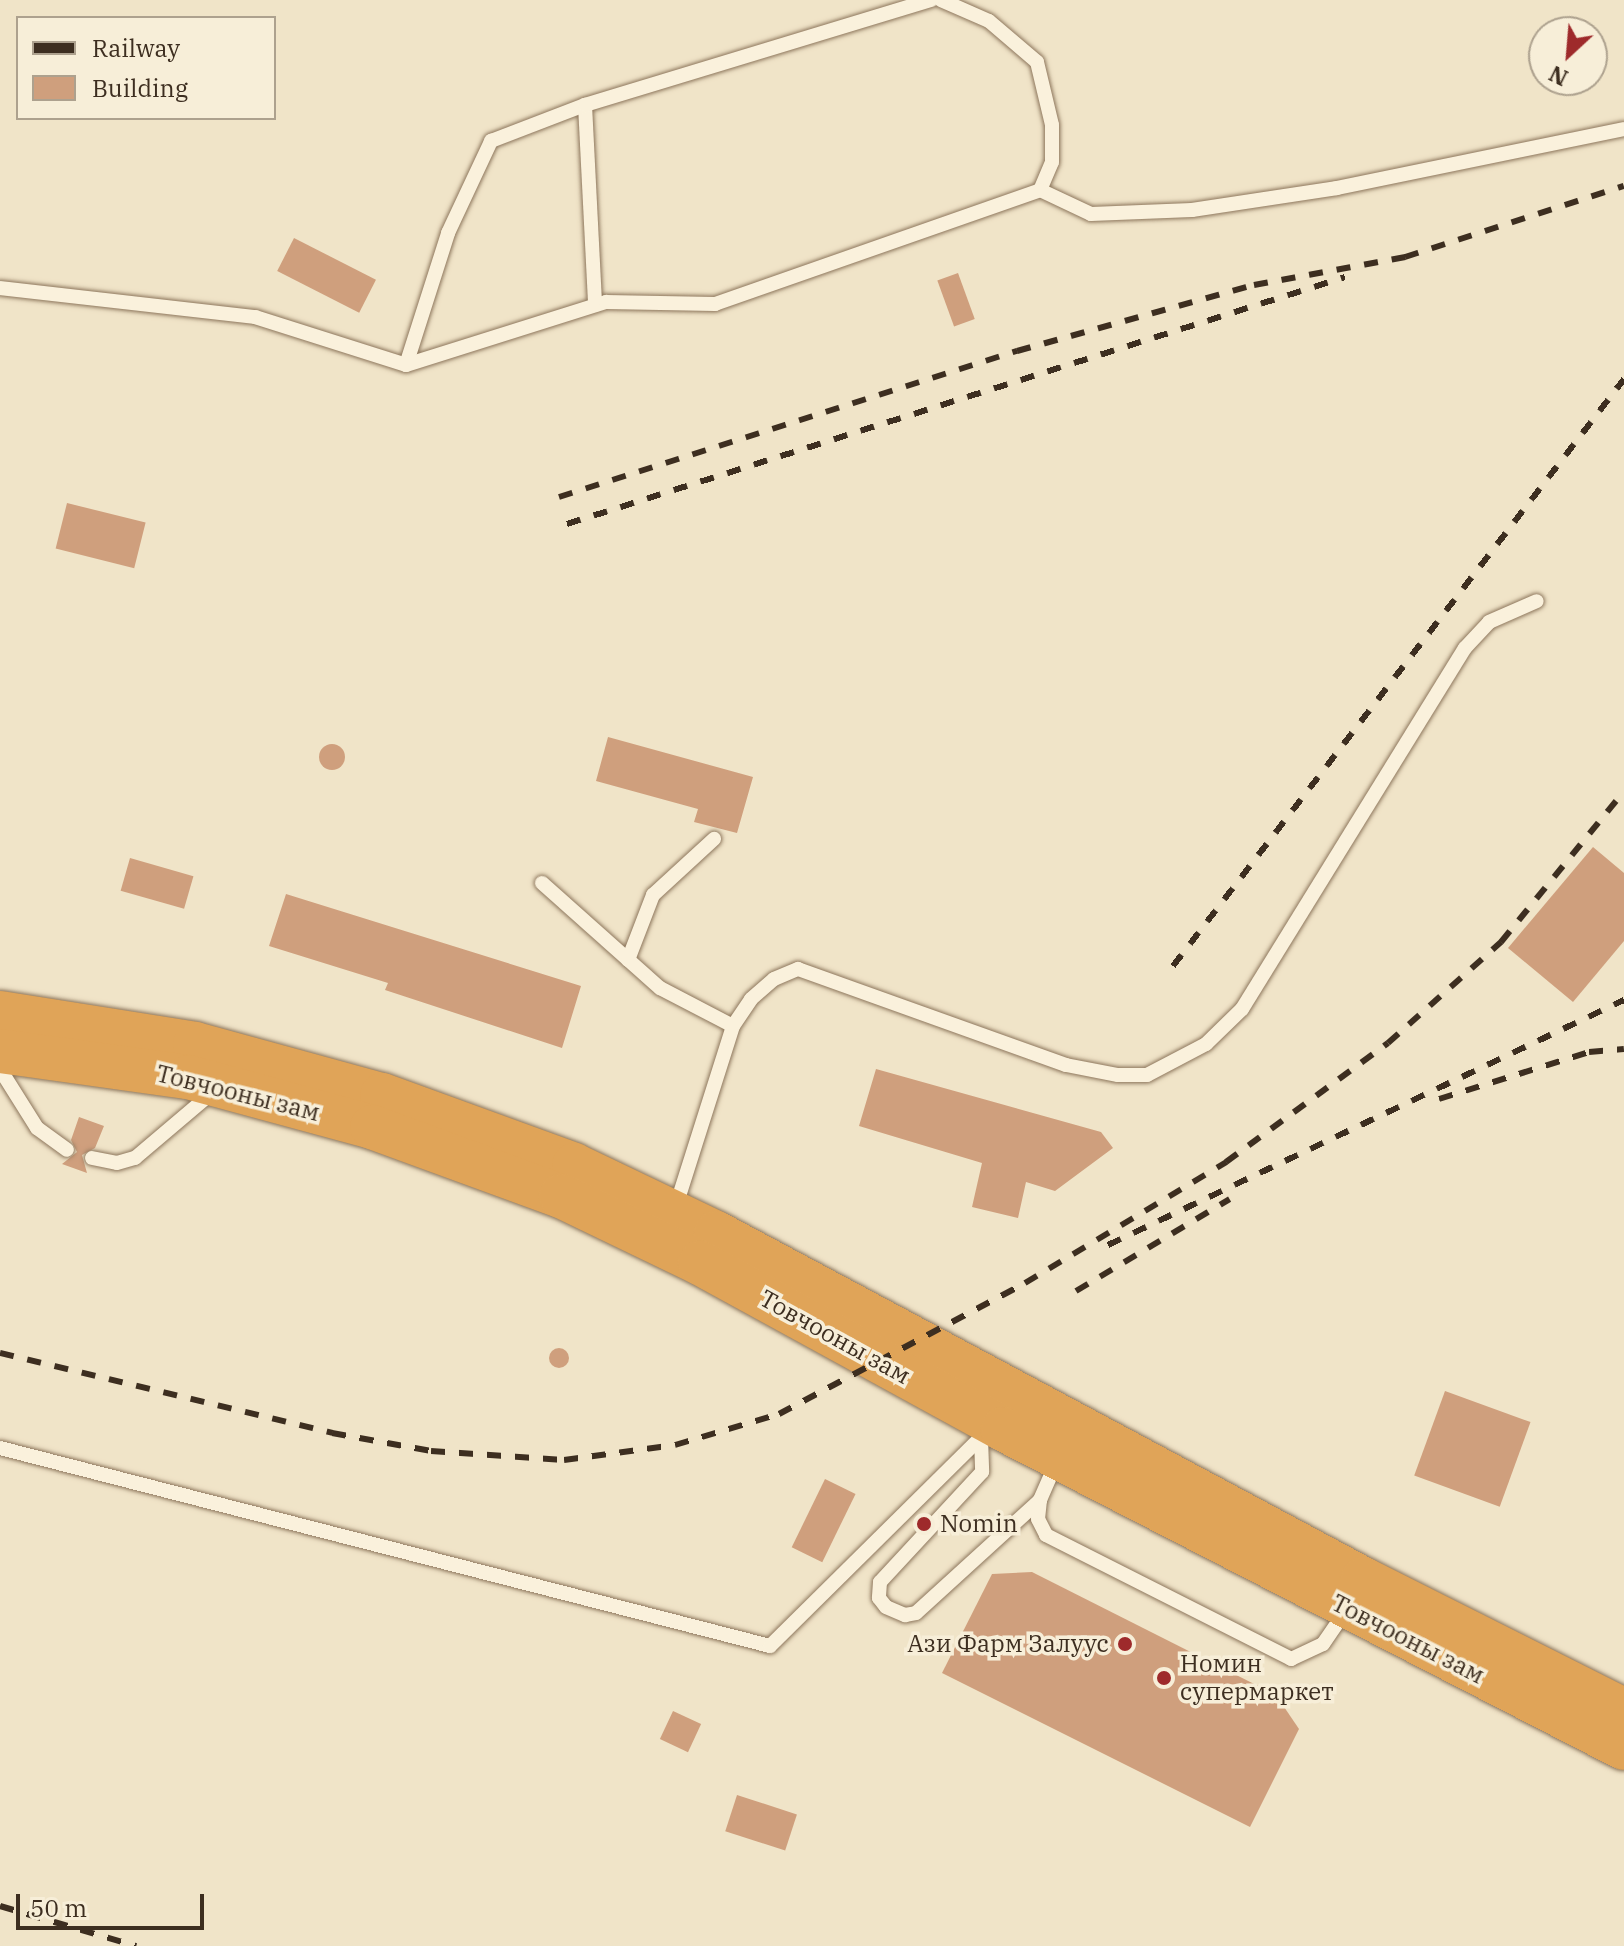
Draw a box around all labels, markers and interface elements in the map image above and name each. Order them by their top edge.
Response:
legend [16,16,276,120]
north arrow [1528,16,1608,96]
text: Railway [92,32,180,64]
text: N [1544,59,1572,93]
text: Building [92,72,188,104]
street label: Товчооны зам [153,1059,323,1127]
street label: Товчооны зам [755,1284,915,1390]
place label: Nomin [940,1510,1018,1538]
marker: Nomin [915,1515,933,1533]
street label: Товчооны зам [1327,1588,1489,1690]
place label: Ази Фарм Залуус [907,1630,1109,1658]
marker: Ази Фарм Залуус [1116,1635,1134,1653]
place label: Номин супермаркет [1180,1650,1334,1706]
marker: Номин супермаркет [1155,1669,1173,1687]
scale bar [20,1878,208,1928]
text: 50 m [30,1892,87,1924]

